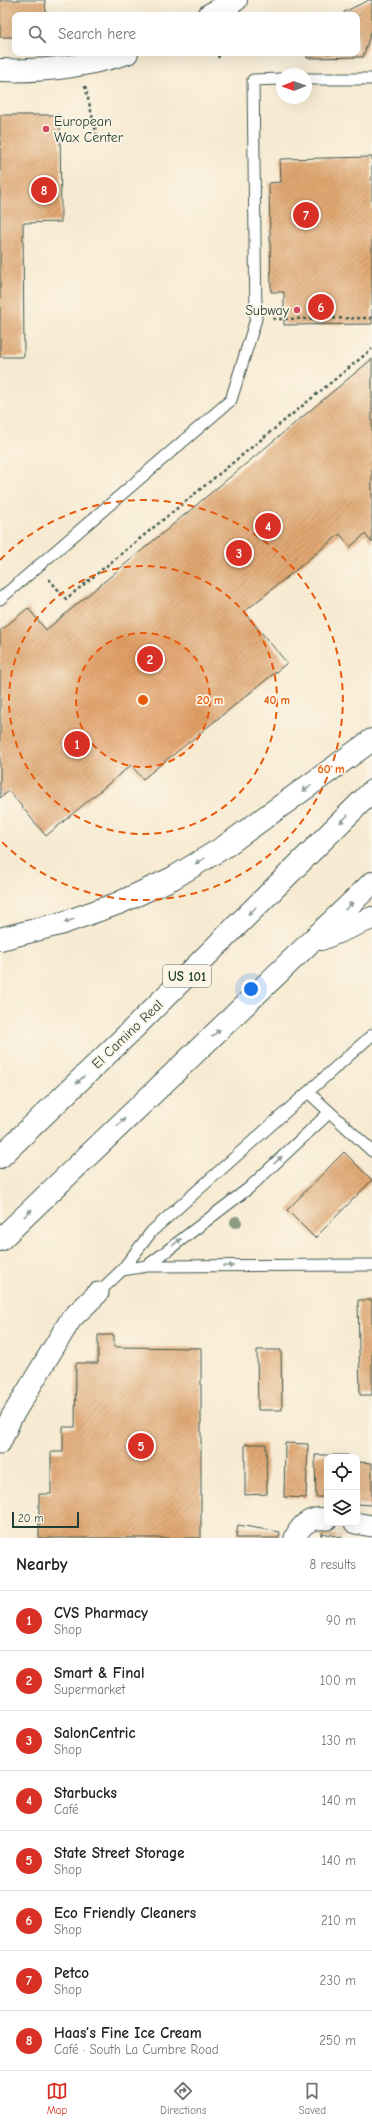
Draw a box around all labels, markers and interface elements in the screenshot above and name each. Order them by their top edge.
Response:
search box [12,12,360,56]
icon: search [26,23,48,45]
text: Search here [58,25,136,43]
north arrow [276,68,312,104]
place label: European Wax Center [54,113,124,146]
marker: European Wax Center [41,124,51,134]
pin: 8 [31,175,57,205]
pin: 7 [293,200,319,230]
pin: 6 [308,292,334,322]
place label: Subway [245,302,290,319]
marker: Subway [292,305,302,315]
pin: 4 [255,511,281,541]
pin: 3 [226,538,252,568]
pin: 2 [137,644,163,674]
centre of rings [136,693,150,707]
text: 20 m [197,693,223,707]
text: 40 m [264,693,290,707]
pin: 1 [64,729,90,759]
text: 60 m [318,762,344,776]
one-way arrow [301,784,312,792]
one-way arrow [339,814,349,824]
one-way arrow [194,858,206,865]
one-way arrow [344,901,354,911]
one-way arrow [247,906,257,916]
one-way arrow [62,918,74,924]
road number: US 101 [163,965,211,987]
your location [241,979,261,999]
street label: El Camino Real [88,996,166,1072]
one-way arrow [211,1028,221,1037]
one-way arrow [75,1076,85,1085]
one-way arrow [116,1117,126,1127]
one-way arrow [273,1156,283,1165]
one-way arrow [23,1208,33,1218]
one-way arrow [172,1238,183,1247]
one-way arrow [222,1263,235,1269]
pin: 5 [128,1431,154,1461]
map controls [324,1454,360,1526]
button: locate [324,1454,360,1490]
button: layers [324,1490,360,1526]
scale bar [12,1510,79,1529]
text: 20 m [18,1512,43,1525]
text: Nearby [16,1555,67,1574]
text: 8 results [310,1557,356,1572]
text: CVS Pharmacy [54,1604,148,1622]
text: 1 [26,1613,32,1628]
text: 90 m [326,1613,356,1628]
text: Shop [54,1622,82,1637]
text: Smart & Final [54,1664,144,1682]
text: 2 [26,1673,32,1688]
text: 100 m [320,1673,356,1688]
text: Supermarket [54,1682,125,1697]
text: SalonCentric [54,1724,135,1742]
text: 3 [26,1733,32,1748]
text: 130 m [321,1733,356,1748]
text: Shop [54,1742,82,1757]
text: Starbucks [54,1784,117,1802]
text: 4 [26,1793,32,1808]
text: 140 m [322,1793,356,1808]
text: Café [54,1802,78,1817]
text: State Street Storage [54,1844,185,1862]
text: 5 [26,1853,32,1868]
text: 140 m [322,1853,356,1868]
text: Shop [54,1862,82,1877]
text: Eco Friendly Cleaners [54,1904,196,1922]
text: 6 [26,1913,32,1928]
text: 210 m [321,1913,356,1928]
text: Shop [54,1922,82,1937]
text: Petco [54,1964,89,1982]
text: 7 [26,1973,32,1988]
text: 230 m [320,1973,356,1988]
text: Shop [54,1982,82,1997]
text: Haas’s Fine Ice Cream [54,2024,202,2042]
text: 8 [26,2033,32,2048]
text: 250 m [319,2033,356,2048]
text: Café · South La Cumbre Road [54,2042,219,2057]
tab: Map [46,2080,68,2117]
tab: Directions [160,2080,207,2117]
tab: Saved [299,2080,326,2117]

